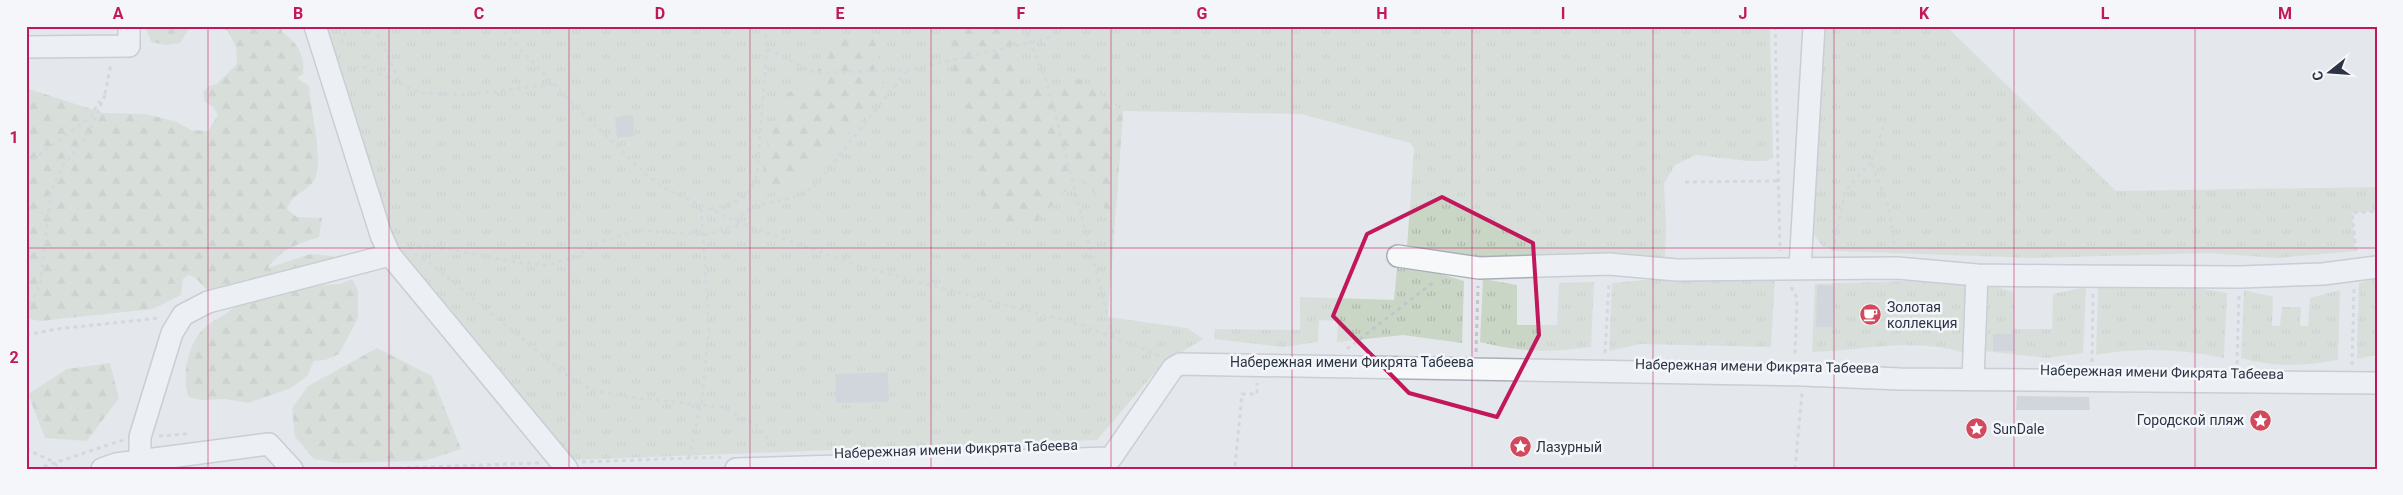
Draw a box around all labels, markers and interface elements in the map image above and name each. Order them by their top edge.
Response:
text: A [113,4,124,23]
text: B [293,4,303,23]
text: C [474,4,484,23]
text: D [655,4,665,23]
text: E [836,4,845,23]
text: F [1017,4,1026,23]
text: G [1197,4,1208,23]
text: H [1376,4,1388,23]
text: I [1561,4,1565,23]
text: J [1739,4,1747,23]
text: K [1919,4,1930,23]
text: L [2101,4,2110,23]
text: M [2278,4,2292,23]
north arrow [2306,48,2356,98]
text: С [2309,69,2327,83]
text: 1 [9,128,19,147]
place label: Золотая коллекция [1887,299,1958,331]
cafe icon: Золотая коллекция [1859,303,1883,327]
text: 2 [9,348,19,367]
street label: Набережная имени Фикрята Табеева [1230,354,1474,370]
street label: Набережная имени Фикрята Табеева [1635,356,1879,376]
street label: Набережная имени Фикрята Табеева [2040,362,2284,382]
place icon: Городской пляж [2248,408,2272,432]
place label: Городской пляж [2137,412,2244,428]
place icon: SunDale [1965,417,1989,441]
place label: SunDale [1993,421,2044,437]
place icon: Лазурный [1508,435,1532,459]
street label: Набережная имени Фикрята Табеева [834,437,1078,461]
place label: Лазурный [1536,439,1602,455]

